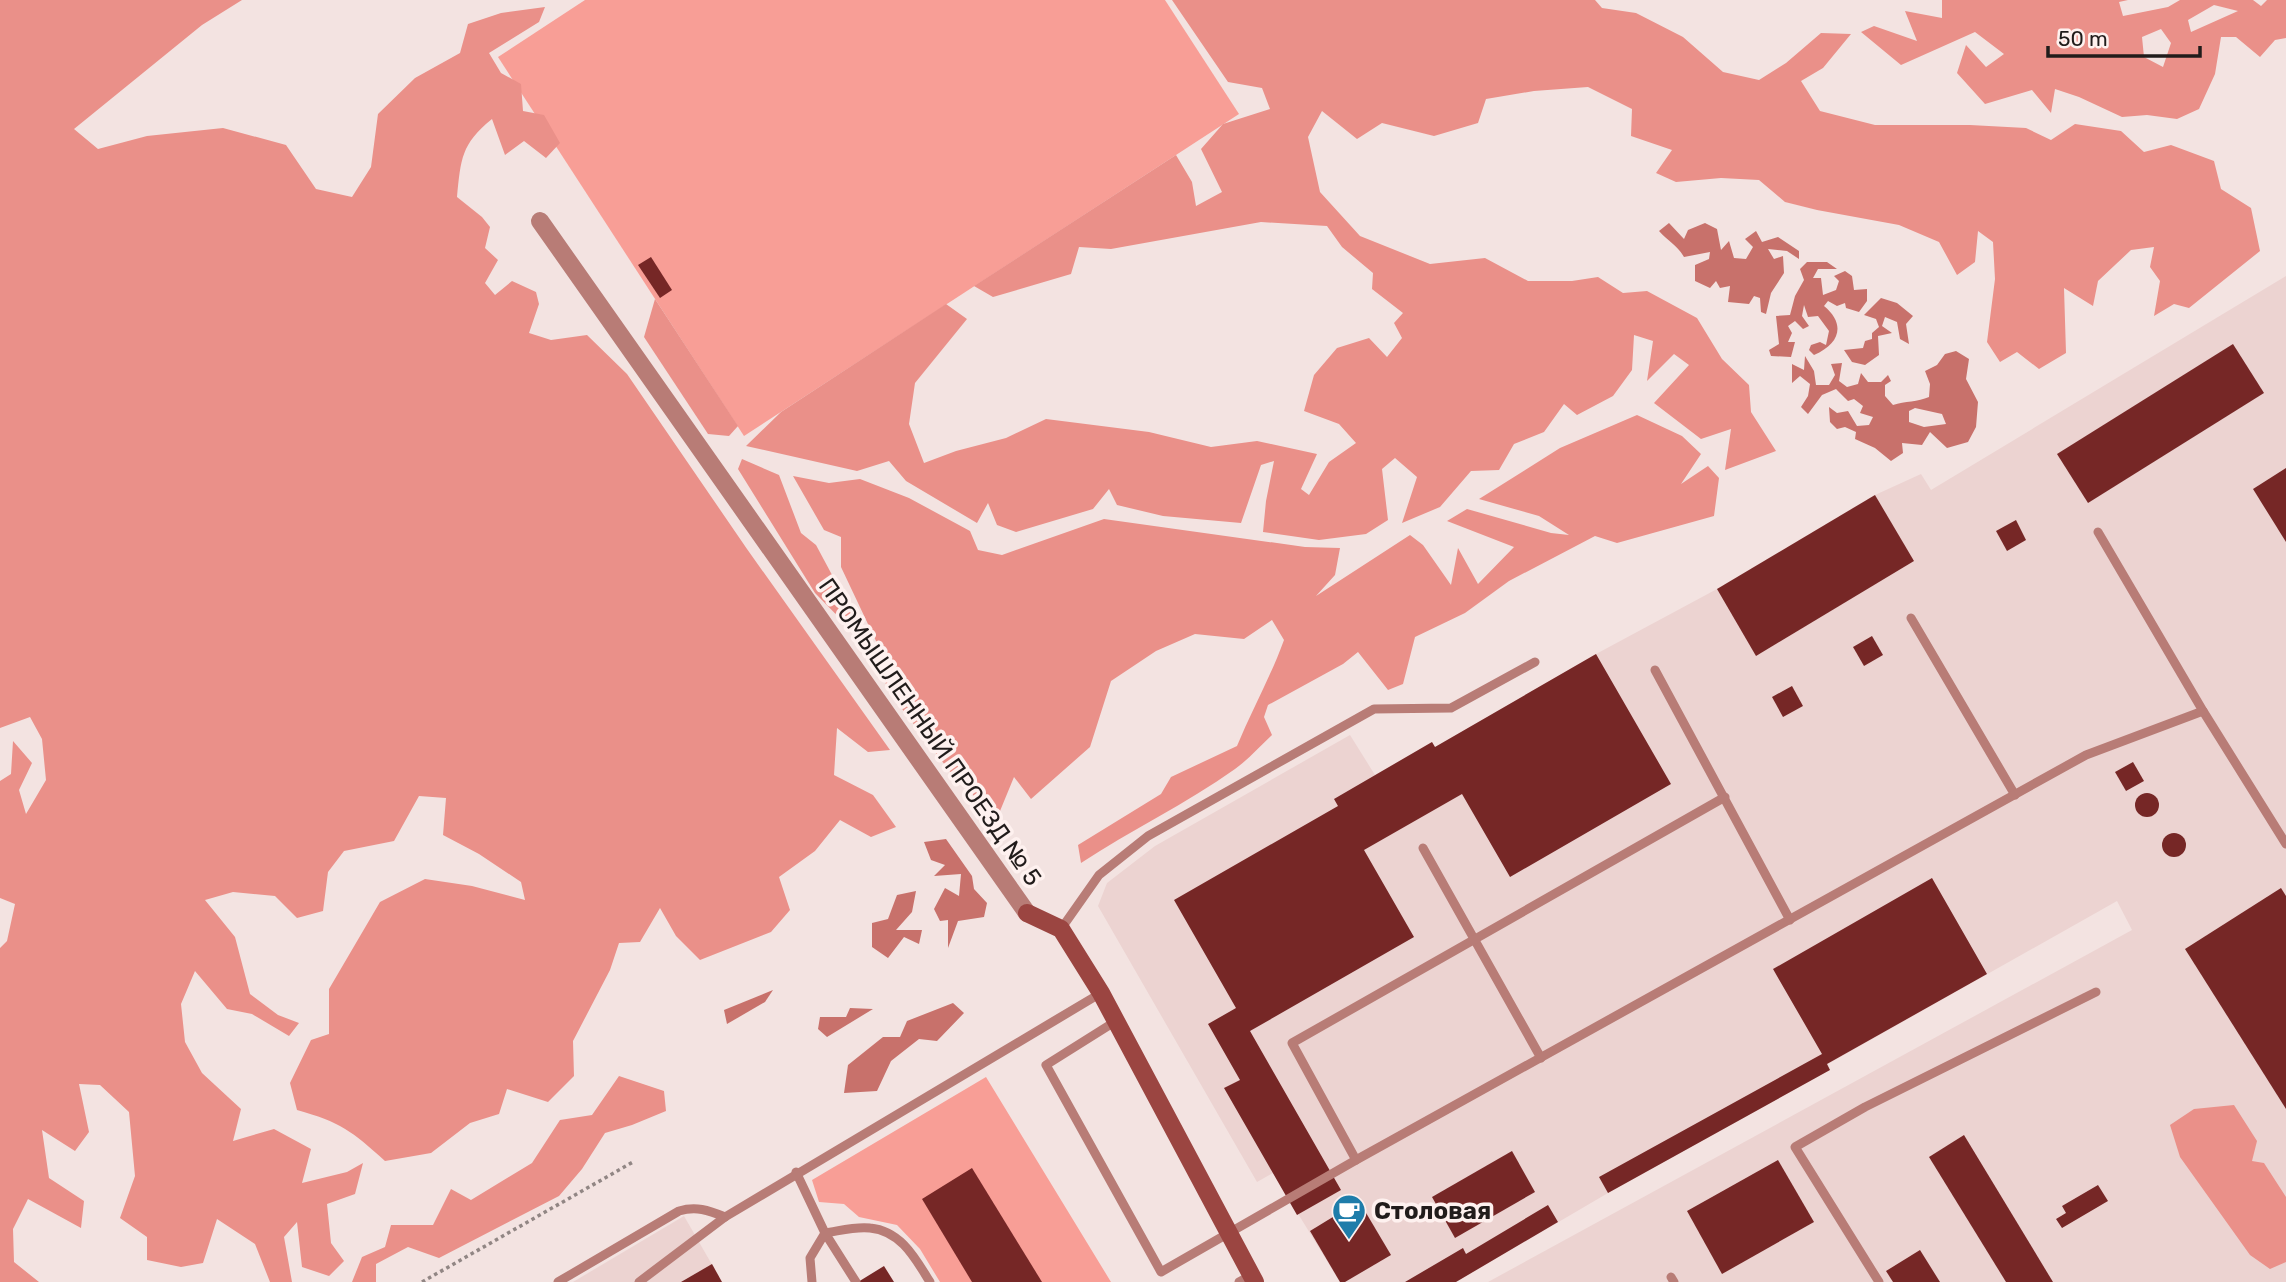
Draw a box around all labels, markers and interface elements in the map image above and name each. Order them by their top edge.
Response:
scale bar [2048,14,2200,58]
text: 50 m [2058,26,2108,51]
street label: ПРОМЫШЛЕННЫЙ ПРОЕЗД № 5 [813,573,1047,891]
cafe icon: Столовая [1330,1192,1368,1241]
place label: Столовая [1374,1197,1491,1225]

